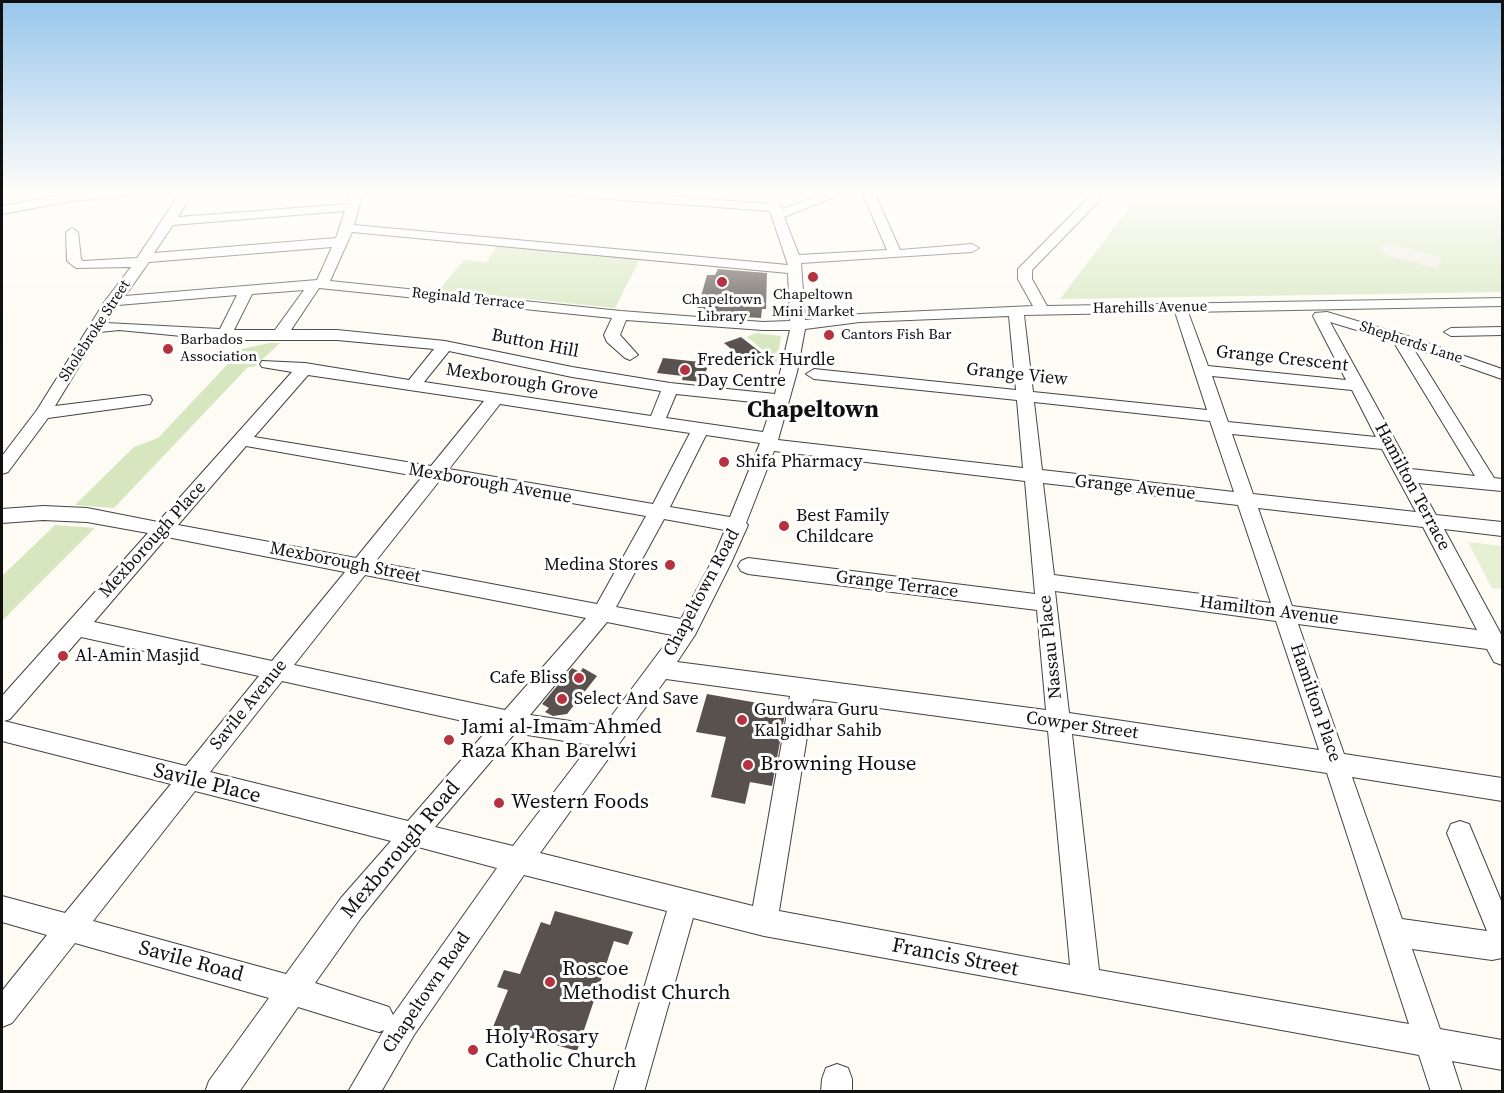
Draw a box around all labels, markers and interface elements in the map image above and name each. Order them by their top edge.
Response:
marker: Chapeltown Mini Market [806,270,820,284]
marker: Chapeltown Library [715,275,729,289]
street label: Sholebroke Street [55,277,135,385]
street label: Reginald Terrace [411,284,525,314]
place label: Chapeltown Mini Market [772,286,854,321]
place label: Chapeltown Library [682,291,762,326]
street label: Harehills Avenue [1093,298,1207,318]
street label: Shepherds Lane [1357,318,1465,368]
street label: Button Hill [489,325,581,363]
place label: Cantors Fish Bar [841,326,952,344]
marker: Cantors Fish Bar [822,328,836,342]
place label: Barbados Association [180,331,257,366]
street label: Grange Crescent [1215,341,1349,377]
marker: Barbados Association [161,342,175,356]
place label: Frederick Hurdle Day Centre [697,349,835,392]
street label: Mexborough Grove [444,359,600,405]
street label: Grange View [965,359,1069,391]
marker: Frederick Hurdle Day Centre [678,363,692,377]
district label: Chapeltown [747,397,879,425]
street label: Hamilton Terrace [1369,419,1455,555]
place label: Shifa Pharmacy [736,451,862,473]
marker: Shifa Pharmacy [717,455,731,469]
street label: Mexborough Avenue [407,459,573,509]
street label: Grange Avenue [1074,471,1196,505]
street label: Mexborough Place [95,477,211,603]
place label: Best Family Childcare [796,505,889,548]
marker: Best Family Childcare [777,519,791,533]
street label: Chapeltown Road [659,526,745,660]
street label: Mexborough Street [268,538,422,588]
place label: Medina Stores [544,554,658,576]
marker: Medina Stores [663,558,677,572]
street label: Grange Terrace [835,567,959,603]
street label: Hamilton Avenue [1198,592,1340,630]
street label: Nassau Place [1035,594,1067,700]
street label: Hamilton Place [1285,641,1345,765]
place label: Al-Amin Masjid [75,645,199,667]
marker: Al-Amin Masjid [56,649,70,663]
street label: Savile Avenue [206,655,292,755]
place label: Cafe Bliss [490,667,567,689]
marker: Cafe Bliss [572,671,586,685]
place label: Select And Save [574,688,699,710]
marker: Select And Save [555,692,569,706]
place label: Gurdwara Guru Kalgidhar Sahib [754,699,882,742]
street label: Cowper Street [1025,707,1139,745]
marker: Gurdwara Guru Kalgidhar Sahib [735,713,749,727]
place label: Jami al-Imam Ahmed Raza Khan Barelwi [461,715,662,765]
marker: Jami al-Imam Ahmed Raza Khan Barelwi [442,733,456,747]
place label: Browning House [760,752,916,778]
street label: Savile Place [151,758,263,810]
marker: Browning House [741,758,755,772]
street label: Mexborough Road [336,776,466,924]
place label: Western Foods [511,790,649,816]
marker: Western Foods [492,796,506,810]
street label: Chapeltown Road [379,928,475,1058]
street label: Francis Street [890,933,1020,983]
street label: Savile Road [136,936,246,988]
place label: Roscoe Methodist Church [562,957,731,1007]
marker: Roscoe Methodist Church [543,975,557,989]
place label: Holy Rosary Catholic Church [485,1025,637,1075]
marker: Holy Rosary Catholic Church [466,1043,480,1057]

